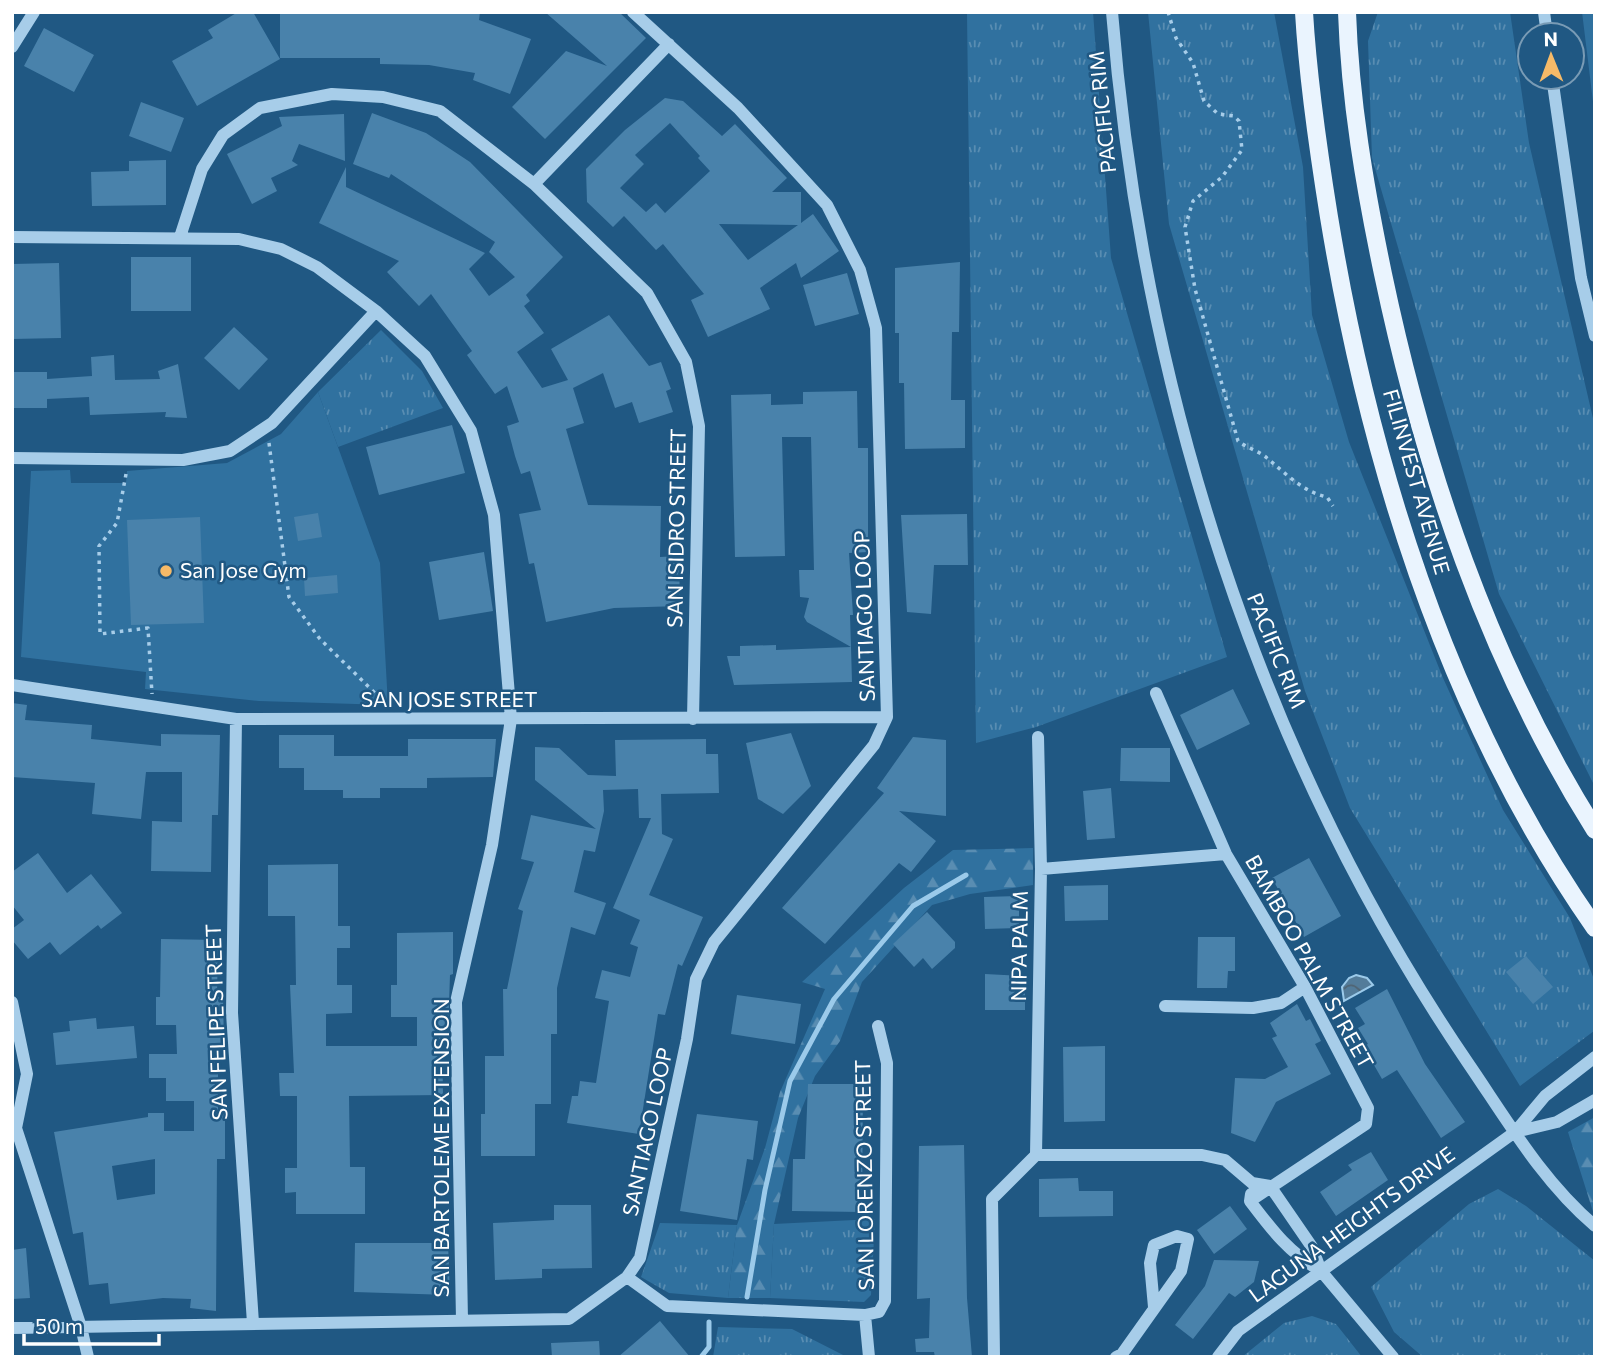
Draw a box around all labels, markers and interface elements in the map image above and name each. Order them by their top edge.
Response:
north arrow [1516,21,1586,91]
text: N [1543,27,1558,50]
street label: PACIFIC RIM [1083,50,1120,174]
street label: FILINVEST AVENUE [1379,386,1456,577]
street label: SAN ISIDRO STREET [661,428,690,628]
street label: SANTIAGO LOOP [848,530,879,702]
place label: San Jose Gym [180,557,307,582]
marker: San Jose Gym [158,563,174,579]
street label: PACIFIC RIM [1243,589,1312,712]
street label: SAN JOSE STREET [361,686,537,711]
street label: BAMBOO PALM STREET [1241,850,1380,1073]
street label: NIPA PALM [1005,890,1032,1002]
street label: SAN FELIPE STREET [200,923,231,1121]
street label: SAN BARTOLEME EXTENSION [428,999,453,1297]
street label: SANTIAGO LOOP [616,1045,677,1218]
street label: SAN LORENZO STREET [849,1059,878,1291]
street label: LAGUNA HEIGHTS DRIVE [1243,1141,1459,1307]
scale bar [24,1302,159,1346]
text: 50 m [35,1313,83,1338]

